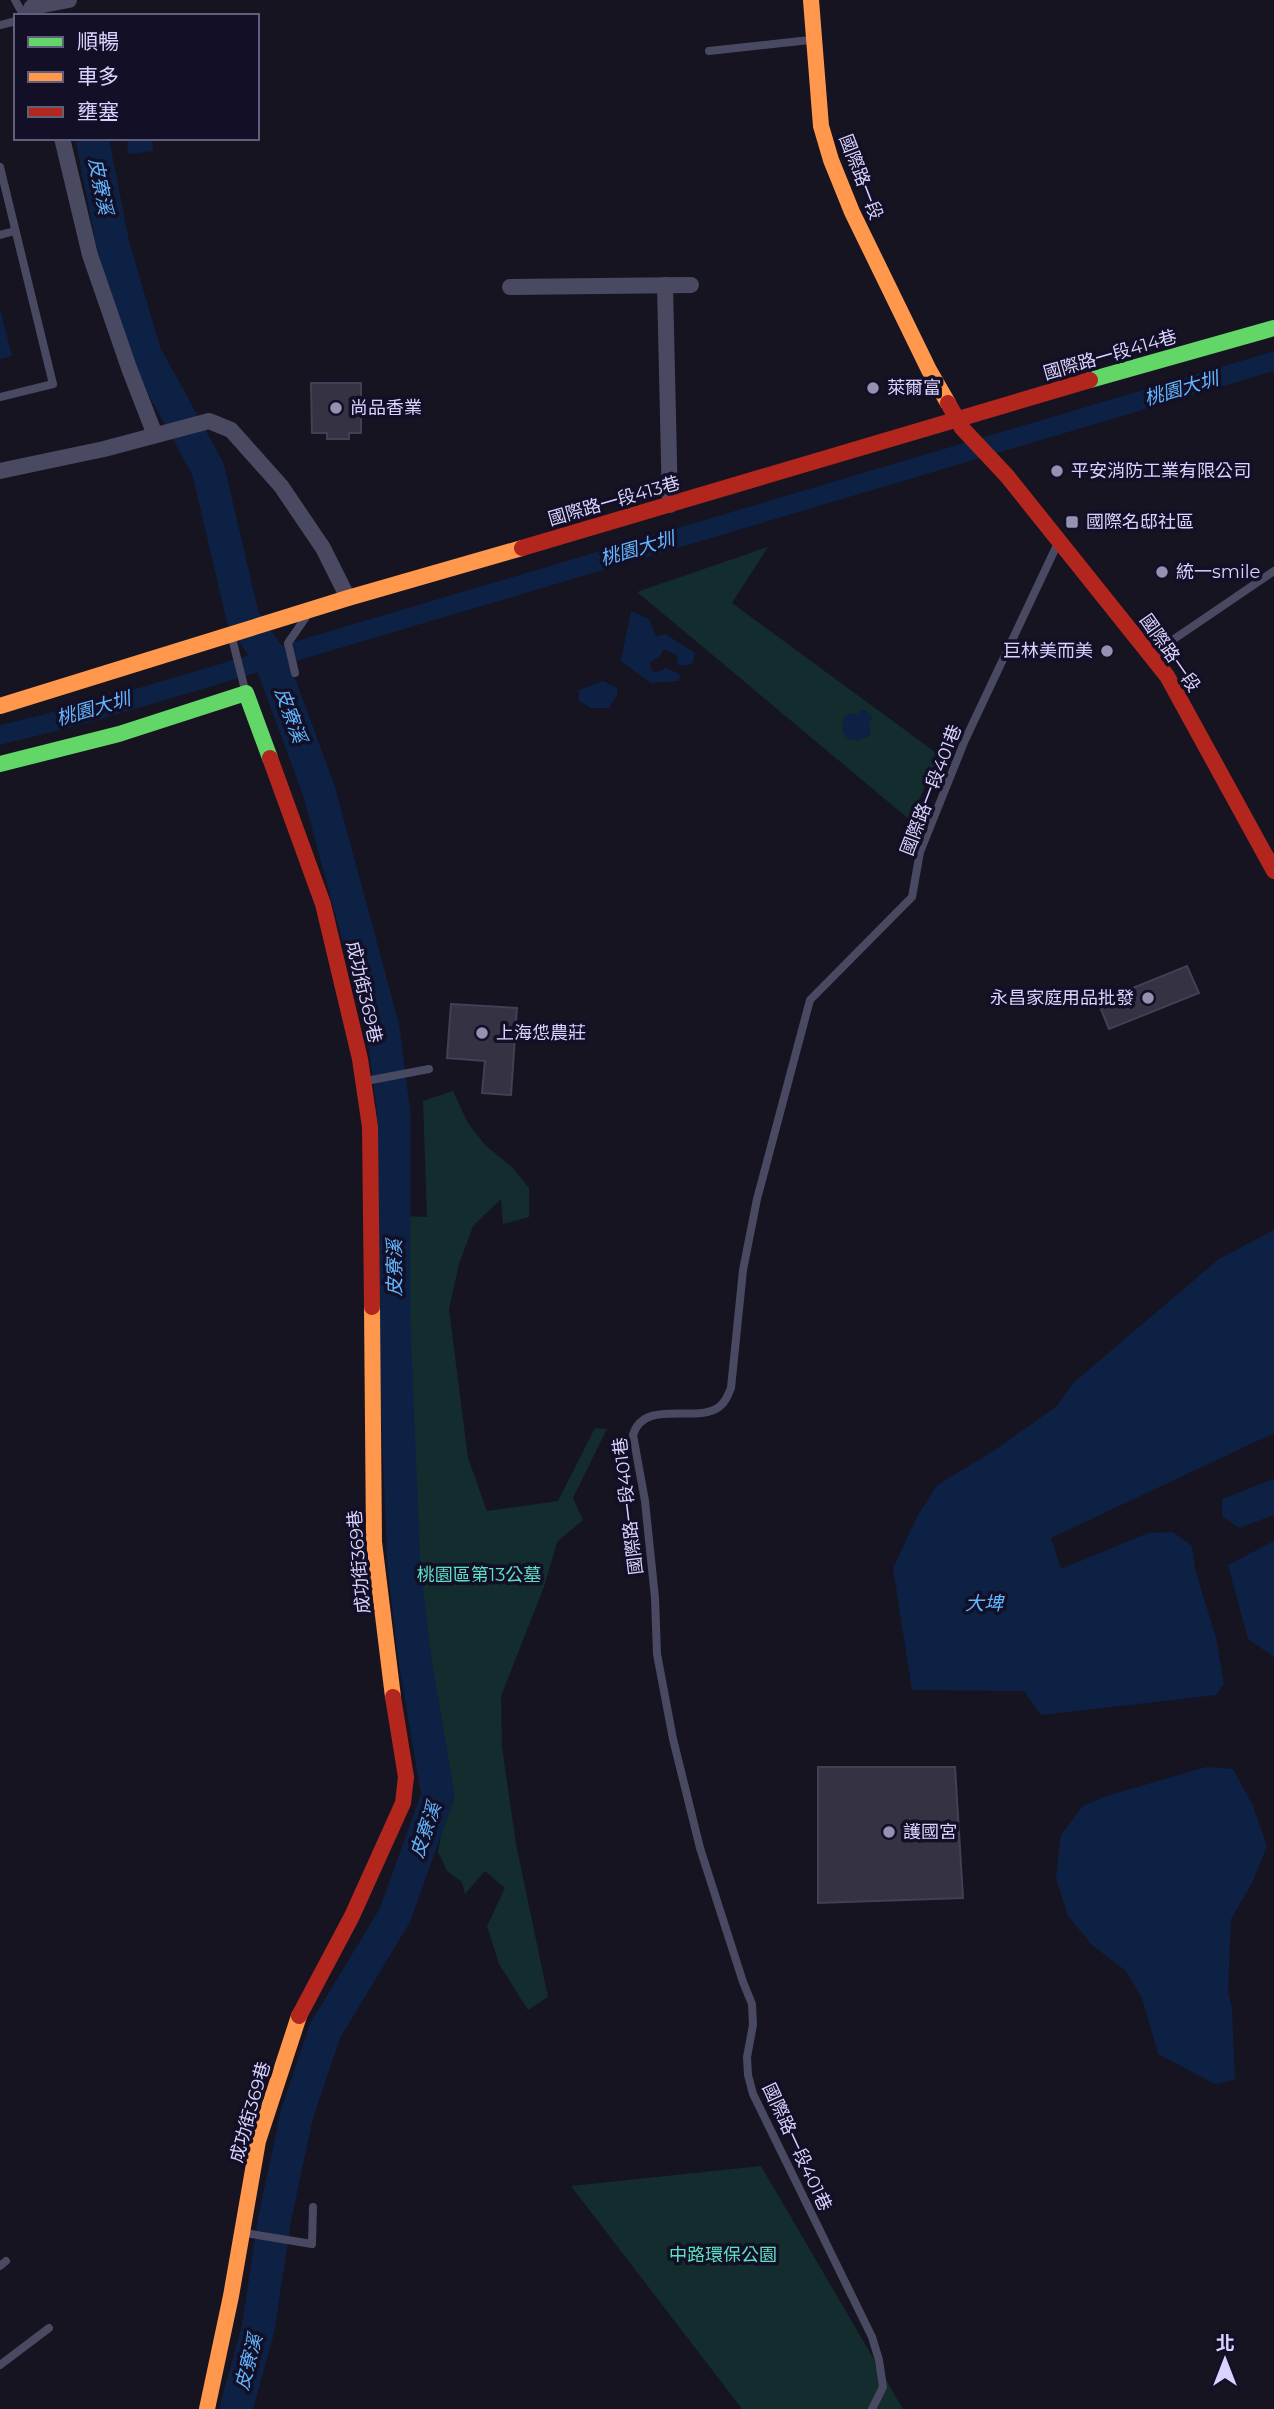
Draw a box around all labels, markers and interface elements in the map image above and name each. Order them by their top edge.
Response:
legend [14,14,259,140]
text: 順暢 [77,29,119,54]
text: 車多 [77,64,119,89]
text: 壅塞 [77,99,119,124]
street label: 國際路一段 [835,131,887,223]
water label: 皮寮溪 [84,156,118,219]
street label: 國際路一段414巷 [1041,325,1179,385]
water label: 桃園大圳 [1141,366,1224,410]
place label: 萊爾富 [887,377,941,399]
marker: 萊爾富 [865,380,881,396]
place label: 尚品香業 [350,397,422,419]
marker: 尚品香業 [328,400,344,416]
place label: 平安消防工業有限公司 [1071,460,1251,482]
marker: 平安消防工業有限公司 [1049,463,1065,479]
street label: 國際路一段413巷 [546,472,682,530]
place label: 國際名邸社區 [1086,511,1194,533]
marker: 國際名邸社區 [1064,514,1080,530]
water label: 桃園大圳 [597,526,680,570]
place label: 統一smile [1176,561,1261,583]
marker: 統一smile [1154,564,1170,580]
street label: 國際路一段 [1135,610,1205,696]
place label: 巨林美而美 [1003,640,1093,662]
marker: 巨林美而美 [1099,643,1115,659]
water label: 皮寮溪 [270,684,312,749]
water label: 桃園大圳 [53,686,136,730]
street label: 國際路一段401巷 [896,721,966,859]
street label: 成功街369巷 [342,939,386,1045]
place label: 永昌家庭用品批發 [990,987,1134,1009]
marker: 永昌家庭用品批發 [1140,990,1156,1006]
place label: 上海怹農莊 [496,1022,586,1044]
marker: 上海怹農莊 [474,1025,490,1041]
water label: 皮寮溪 [383,1237,406,1297]
street label: 國際路一段401巷 [609,1436,647,1576]
street label: 成功街369巷 [344,1509,374,1615]
park label: 桃園區第13公墓 [417,1564,541,1586]
water label: 大埤 [965,1592,1005,1615]
water label: 皮寮溪 [405,1797,447,1861]
place label: 護國宮 [903,1821,957,1843]
marker: 護國宮 [881,1824,897,1840]
street label: 成功街369巷 [225,2059,275,2165]
street label: 國際路一段401巷 [758,2080,836,2214]
park label: 中路環保公園 [669,2244,777,2266]
north arrow [1190,2325,1260,2395]
water label: 皮寮溪 [230,2329,268,2393]
text: 北 [1215,2332,1235,2355]

